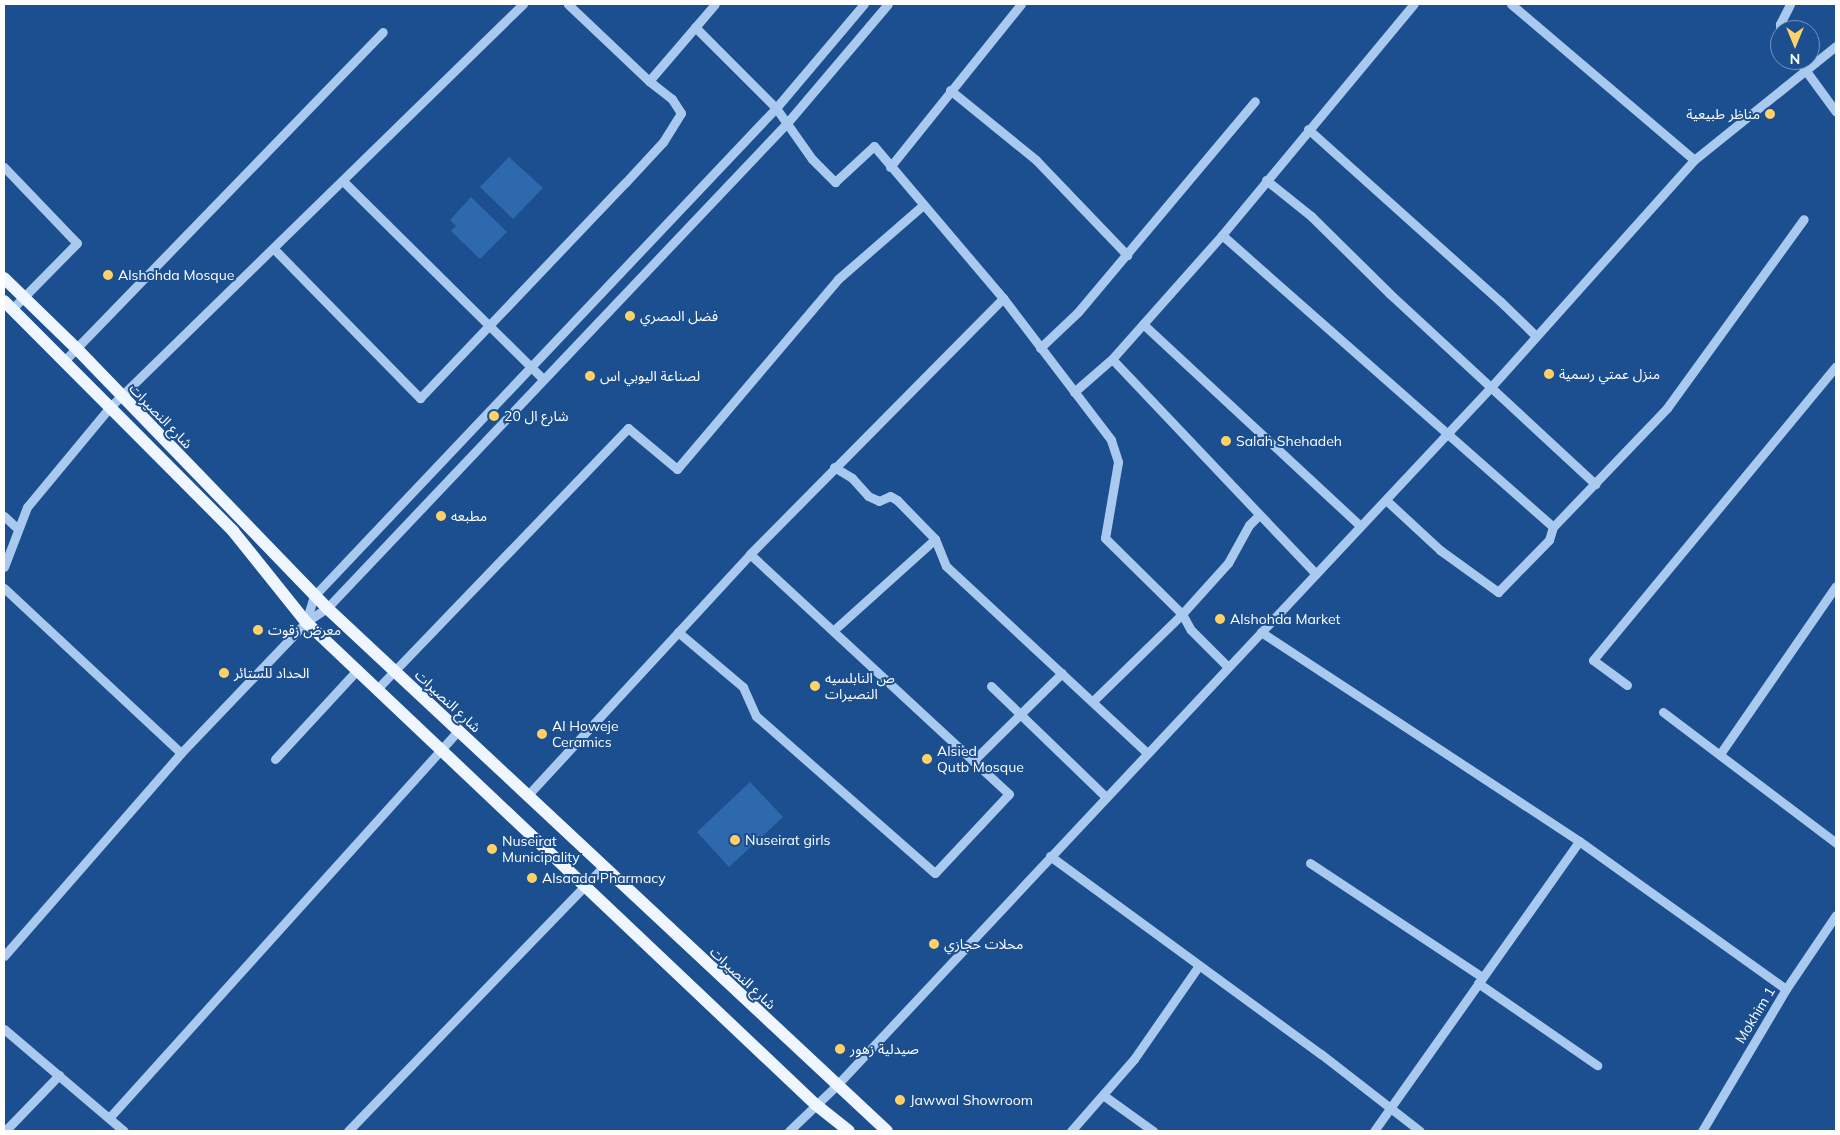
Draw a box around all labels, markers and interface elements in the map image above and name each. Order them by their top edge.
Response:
north arrow [1770,20,1820,70]
text: N [1790,50,1800,68]
place label: مناظر طبيعية [1686,106,1760,122]
marker: مناظر طبيعية [1764,108,1776,120]
place label: Alshohda Mosque [118,267,234,283]
marker: Alshohda Mosque [102,269,114,281]
place label: فضل المصري [640,308,718,324]
marker: فضل المصري [624,310,636,322]
place label: منزل عمتي رسمية [1559,366,1660,382]
place label: لصناعة اليوبي اس [600,368,700,384]
marker: منزل عمتي رسمية [1543,368,1555,380]
marker: لصناعة اليوبي اس [584,370,596,382]
street label: شارع النصيرات [126,380,196,452]
place label: شارع ال 20 [504,408,568,424]
marker: شارع ال 20 [488,410,500,422]
place label: Salah Shehadeh [1236,433,1342,449]
marker: Salah Shehadeh [1220,435,1232,447]
place label: مطبعه [451,508,487,524]
marker: مطبعه [435,510,447,522]
place label: Alshohda Market [1230,611,1340,627]
marker: Alshohda Market [1214,613,1226,625]
place label: معرض زقوت [268,622,341,638]
marker: معرض زقوت [252,624,264,636]
place label: الحداد للستائر [234,665,309,681]
street label: شارع النصيرات [412,666,484,736]
marker: الحداد للستائر [218,667,230,679]
place label: ص النابلسيه النصيرات [825,670,895,702]
marker: ص النابلسيه النصيرات [809,680,821,692]
place label: Al Howeje Ceramics [552,718,619,750]
marker: Al Howeje Ceramics [536,728,548,740]
place label: Alsied Qutb Mosque [937,743,1024,776]
marker: Alsied Qutb Mosque [921,753,933,765]
place label: Nuseirat girls [745,832,831,848]
place label: Nuseirat Municipality [502,833,580,866]
marker: Nuseirat girls [729,834,741,846]
marker: Nuseirat Municipality [486,843,498,855]
place label: Alsaada Pharmacy [542,870,666,886]
marker: Alsaada Pharmacy [526,872,538,884]
place label: محلات حجازي [944,936,1023,952]
marker: محلات حجازي [928,938,940,950]
street label: شارع النصيرات [707,943,779,1013]
street label: Mokhim 1 [1732,984,1778,1046]
place label: صيدلية زهور [850,1041,919,1057]
marker: صيدلية زهور [834,1043,846,1055]
place label: Jawwal Showroom [910,1092,1033,1108]
marker: Jawwal Showroom [894,1094,906,1106]

